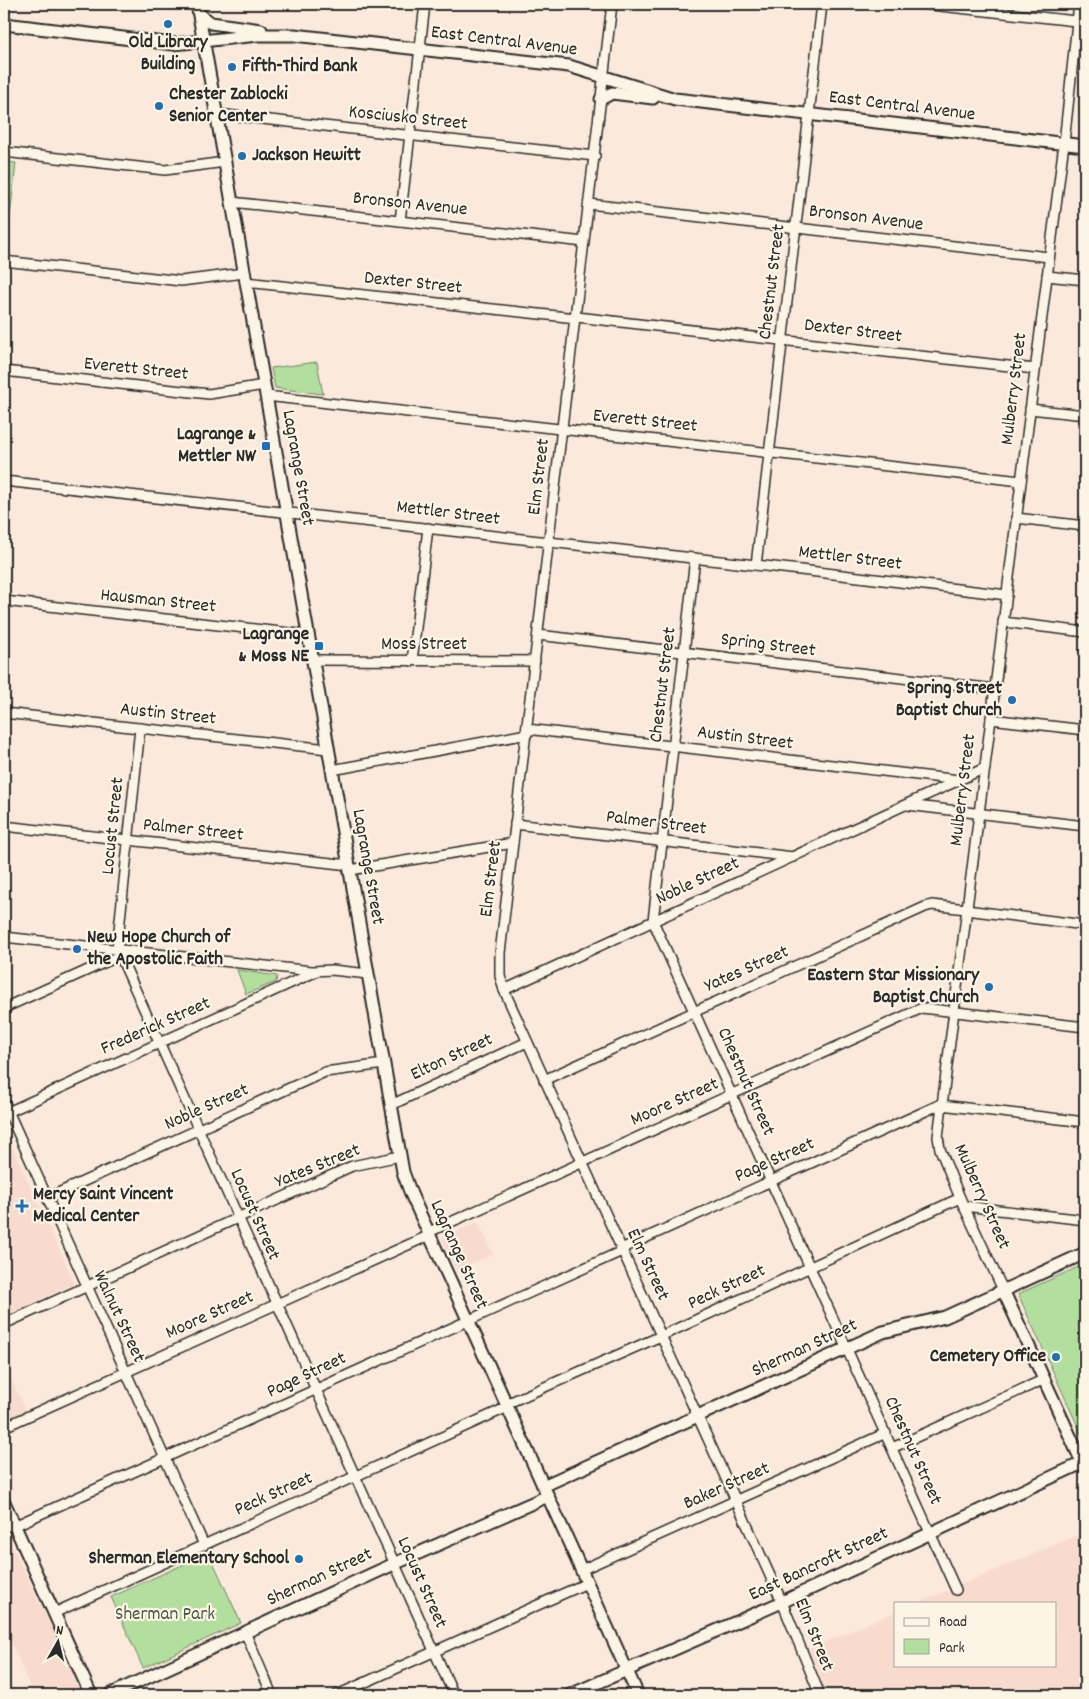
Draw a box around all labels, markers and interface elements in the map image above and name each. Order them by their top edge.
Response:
marker: Old Library Building [162,18,174,30]
street label: East Central Avenue [429,20,579,64]
place label: Old Library Building [129,30,209,79]
place label: Fifth-Third Bank [242,54,358,81]
marker: Fifth-Third Bank [226,61,238,73]
place label: Chester Zablocki Senior Center [169,82,288,131]
street label: East Central Avenue [827,85,977,129]
street label: Kosciusko Street [347,99,469,139]
marker: Chester Zablocki Senior Center [153,100,165,112]
place label: Jackson Hewitt [252,143,361,170]
marker: Jackson Hewitt [236,150,248,162]
street label: Bronson Avenue [351,186,469,224]
street label: Bronson Avenue [807,199,925,239]
street label: Chestnut Street [753,223,793,341]
street label: Dexter Street [363,265,463,303]
street label: Dexter Street [803,313,903,351]
street label: Mulberry Street [995,331,1035,447]
street label: Everett Street [82,351,190,389]
street label: Everett Street [591,403,699,441]
street label: Lagrange Street [274,408,320,528]
place label: Lagrange & Mettler NW [177,422,257,471]
street label: Elm Street [522,437,558,517]
marker: Lagrange & Mettler NW [260,440,272,452]
street label: Mettler Street [395,494,501,534]
street label: Mettler Street [797,539,903,579]
street label: Hausman Street [99,583,217,621]
place label: Lagrange & Moss NE [238,622,309,671]
street label: Chestnut Street [644,626,684,744]
street label: Spring Street [719,627,817,665]
street label: Moss Street [381,632,467,659]
marker: Lagrange & Moss NE [313,640,325,652]
place label: Spring Street Baptist Church [896,676,1002,725]
marker: Spring Street Baptist Church [1006,694,1018,706]
street label: Austin Street [119,697,217,733]
street label: Austin Street [696,720,794,758]
street label: Mulberry Street [944,732,984,848]
street label: Locust Street [95,776,133,876]
street label: Palmer Street [604,804,708,844]
street label: Lagrange Street [344,807,390,927]
street label: Palmer Street [141,812,245,850]
street label: Elm Street [474,839,510,919]
street label: Noble Street [652,851,744,913]
place label: New Hope Church of the Apostolic Faith [87,925,231,974]
street label: Yates Street [701,939,793,1001]
marker: New Hope Church of the Apostolic Faith [71,943,83,955]
place label: Eastern Star Missionary Baptist Church [807,963,980,1012]
marker: Eastern Star Missionary Baptist Church [983,981,995,993]
street label: Frederick Street [97,991,215,1063]
street label: Chestnut Street [709,1024,781,1140]
street label: Elton Street [406,1027,498,1089]
street label: Moore Street [627,1072,723,1134]
street label: Noble Street [161,1077,253,1139]
street label: Page Street [731,1131,819,1191]
street label: Yates Street [271,1138,365,1196]
street label: Mulberry Street [946,1140,1016,1254]
street label: Locust Street [222,1165,286,1265]
place label: Mercy Saint Vincent Medical Center [33,1182,173,1231]
street label: Lagrange Street [422,1196,494,1314]
marker: Mercy Saint Vincent Medical Center [15,1199,29,1213]
street label: Elm Street [619,1225,675,1305]
street label: Peck Street [684,1258,770,1318]
street label: Walnut Street [85,1267,151,1367]
street label: Moore Street [162,1285,258,1347]
street label: Sherman Street [748,1313,862,1385]
place label: Cemetery Office [930,1344,1046,1371]
street label: Page Street [263,1346,351,1406]
marker: Cemetery Office [1050,1351,1062,1363]
street label: Chestnut Street [876,1393,948,1509]
street label: Baker Street [680,1456,774,1518]
street label: Peck Street [231,1466,317,1524]
street label: East Bancroft Street [745,1521,893,1609]
street label: Locust Street [389,1533,453,1633]
street label: Sherman Street [263,1542,377,1614]
place label: Sherman Elementary School [89,1546,289,1573]
marker: Sherman Elementary School [293,1553,305,1565]
street label: Elm Street [786,1594,840,1676]
park label: Sherman Park [115,1602,215,1629]
legend [894,1602,1056,1666]
text: Road [939,1612,967,1634]
north arrow [32,1616,82,1666]
text: N [55,1621,64,1642]
text: Park [939,1638,965,1660]

